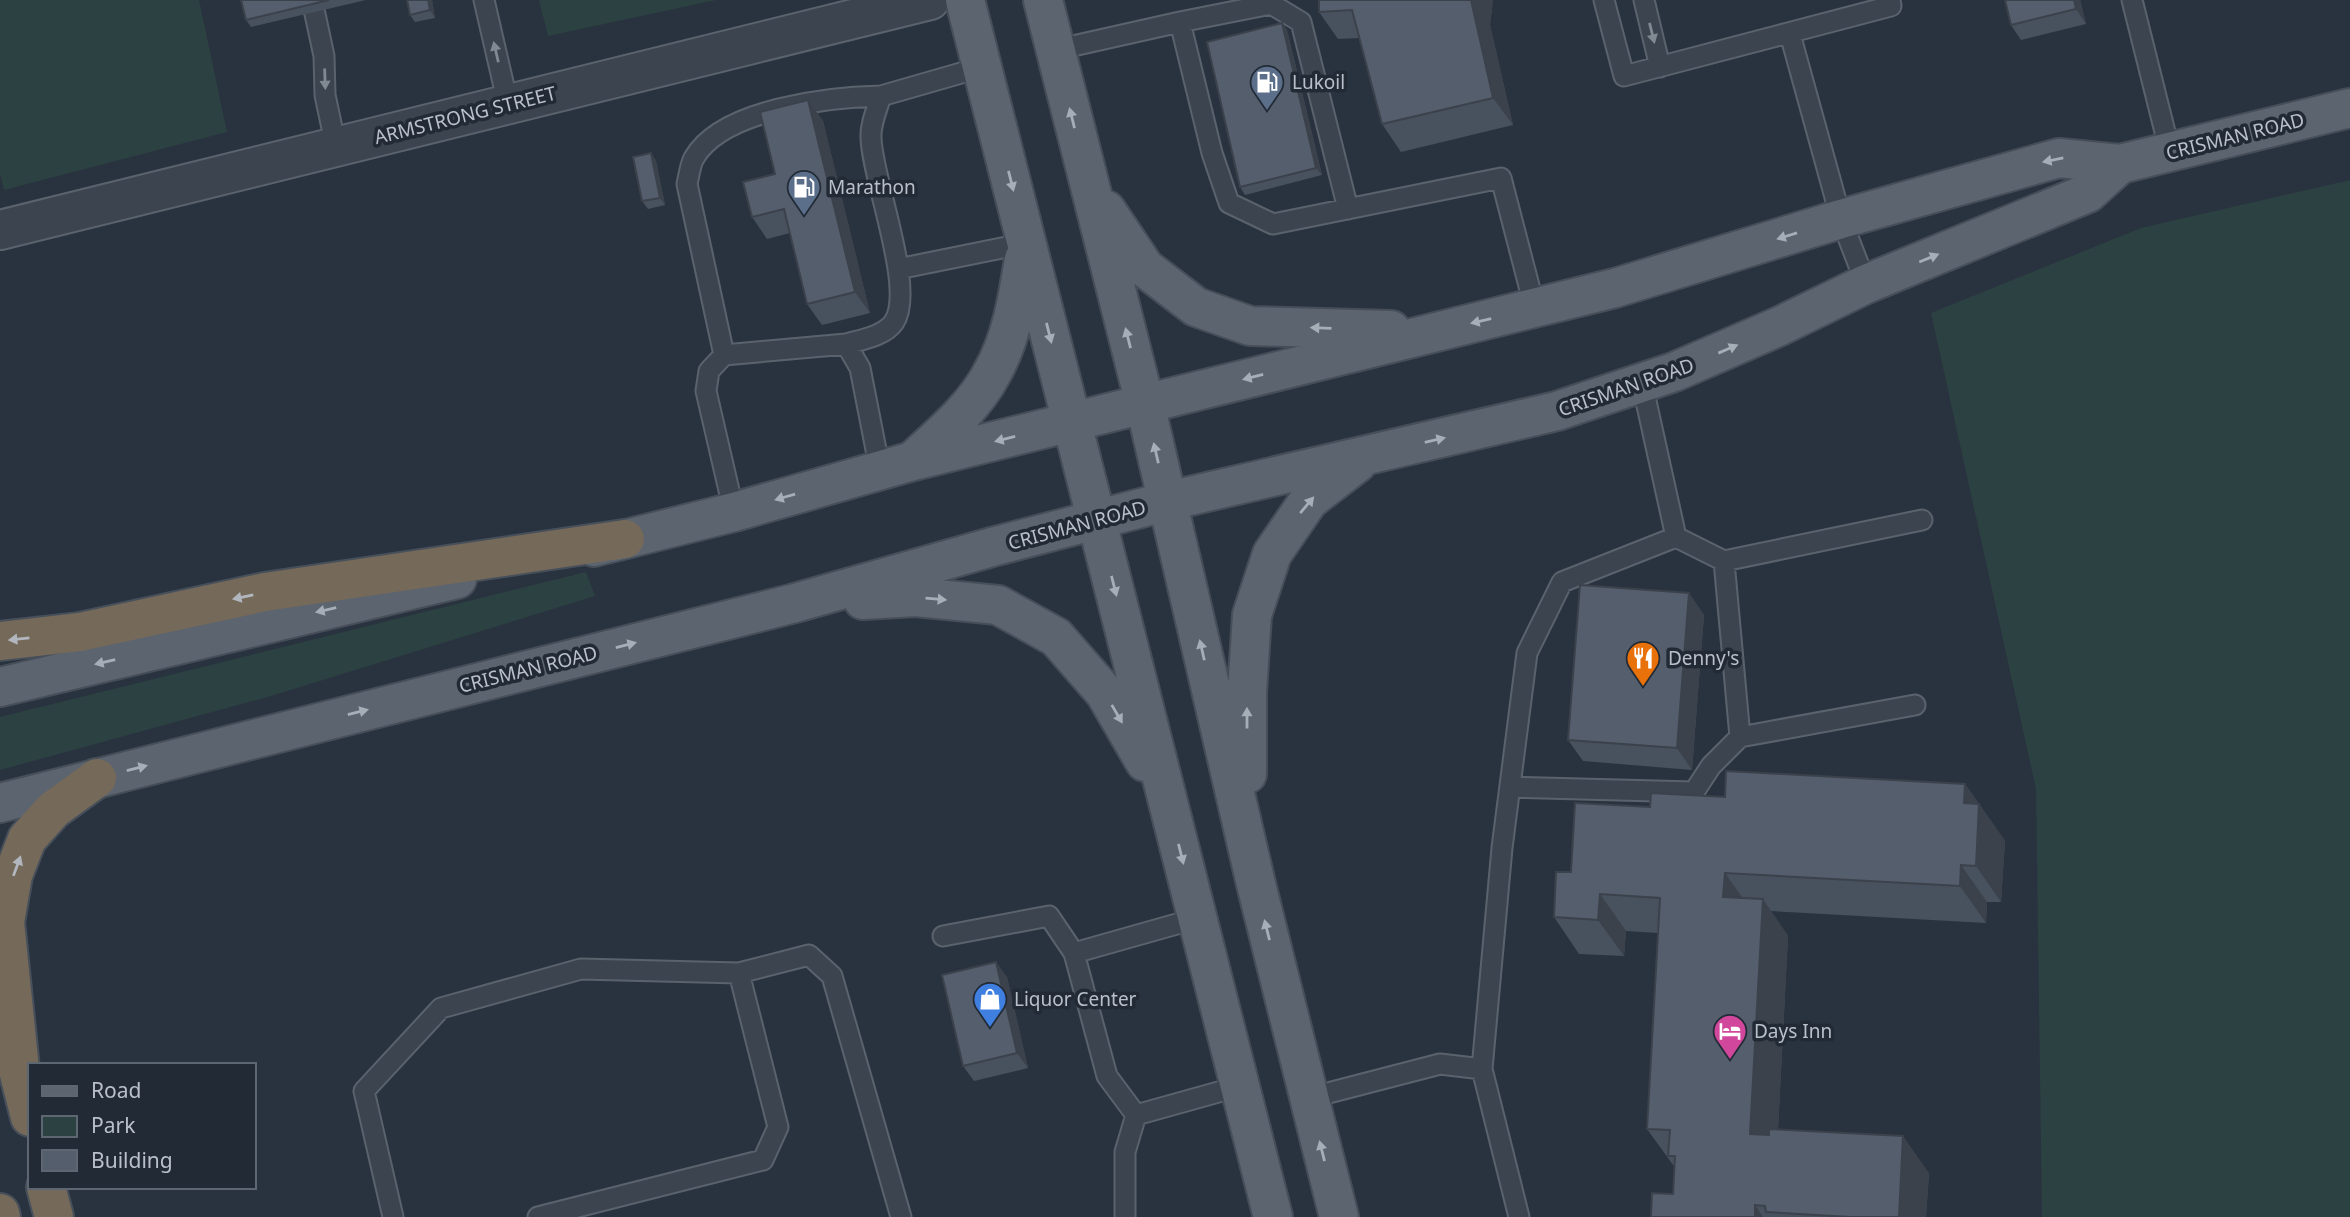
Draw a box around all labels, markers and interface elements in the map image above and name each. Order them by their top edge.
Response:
one-way arrow [1647,22,1658,44]
one-way arrow [491,41,502,63]
fuel station icon: Lukoil [1248,63,1286,112]
one-way arrow [319,69,330,91]
place label: Lukoil [1292,69,1345,95]
street label: ARMSTRONG STREET [371,80,559,150]
one-way arrow [1066,106,1077,128]
street label: CRISMAN ROAD [2163,106,2307,166]
one-way arrow [2041,155,2063,166]
fuel station icon: Marathon [785,168,823,217]
one-way arrow [1006,170,1017,192]
place label: Marathon [828,174,916,200]
one-way arrow [1776,231,1797,241]
one-way arrow [1919,252,1939,264]
one-way arrow [1470,316,1492,327]
one-way arrow [1044,322,1055,344]
one-way arrow [1310,322,1332,333]
one-way arrow [1122,327,1133,349]
one-way arrow [1718,343,1739,354]
street label: CRISMAN ROAD [1555,352,1697,422]
one-way arrow [1242,372,1264,383]
one-way arrow [994,434,1016,445]
one-way arrow [1424,434,1446,445]
one-way arrow [1151,442,1162,464]
one-way arrow [774,492,796,503]
street label: CRISMAN ROAD [1005,494,1149,556]
one-way arrow [1299,497,1314,514]
one-way arrow [1109,575,1120,597]
one-way arrow [231,592,253,603]
one-way arrow [925,594,947,605]
one-way arrow [315,604,337,615]
one-way arrow [8,633,30,644]
street label: CRISMAN ROAD [456,639,600,699]
one-way arrow [615,639,637,650]
one-way arrow [1197,639,1208,661]
restaurant icon: Denny's [1624,639,1662,688]
place label: Denny's [1668,645,1739,671]
one-way arrow [94,657,116,668]
one-way arrow [1111,704,1123,724]
one-way arrow [347,706,369,717]
one-way arrow [1241,707,1253,729]
one-way arrow [127,762,149,773]
one-way arrow [1176,843,1187,865]
one-way arrow [12,855,23,876]
one-way arrow [1261,919,1272,941]
shop icon: Liquor Center [971,980,1009,1029]
place label: Liquor Center [1014,986,1137,1012]
hotel icon: Days Inn [1711,1012,1749,1061]
place label: Days Inn [1754,1018,1832,1044]
legend [28,1063,256,1189]
text: Road [91,1076,141,1104]
text: Park [91,1111,136,1139]
one-way arrow [1317,1140,1327,1161]
text: Building [91,1146,173,1174]

